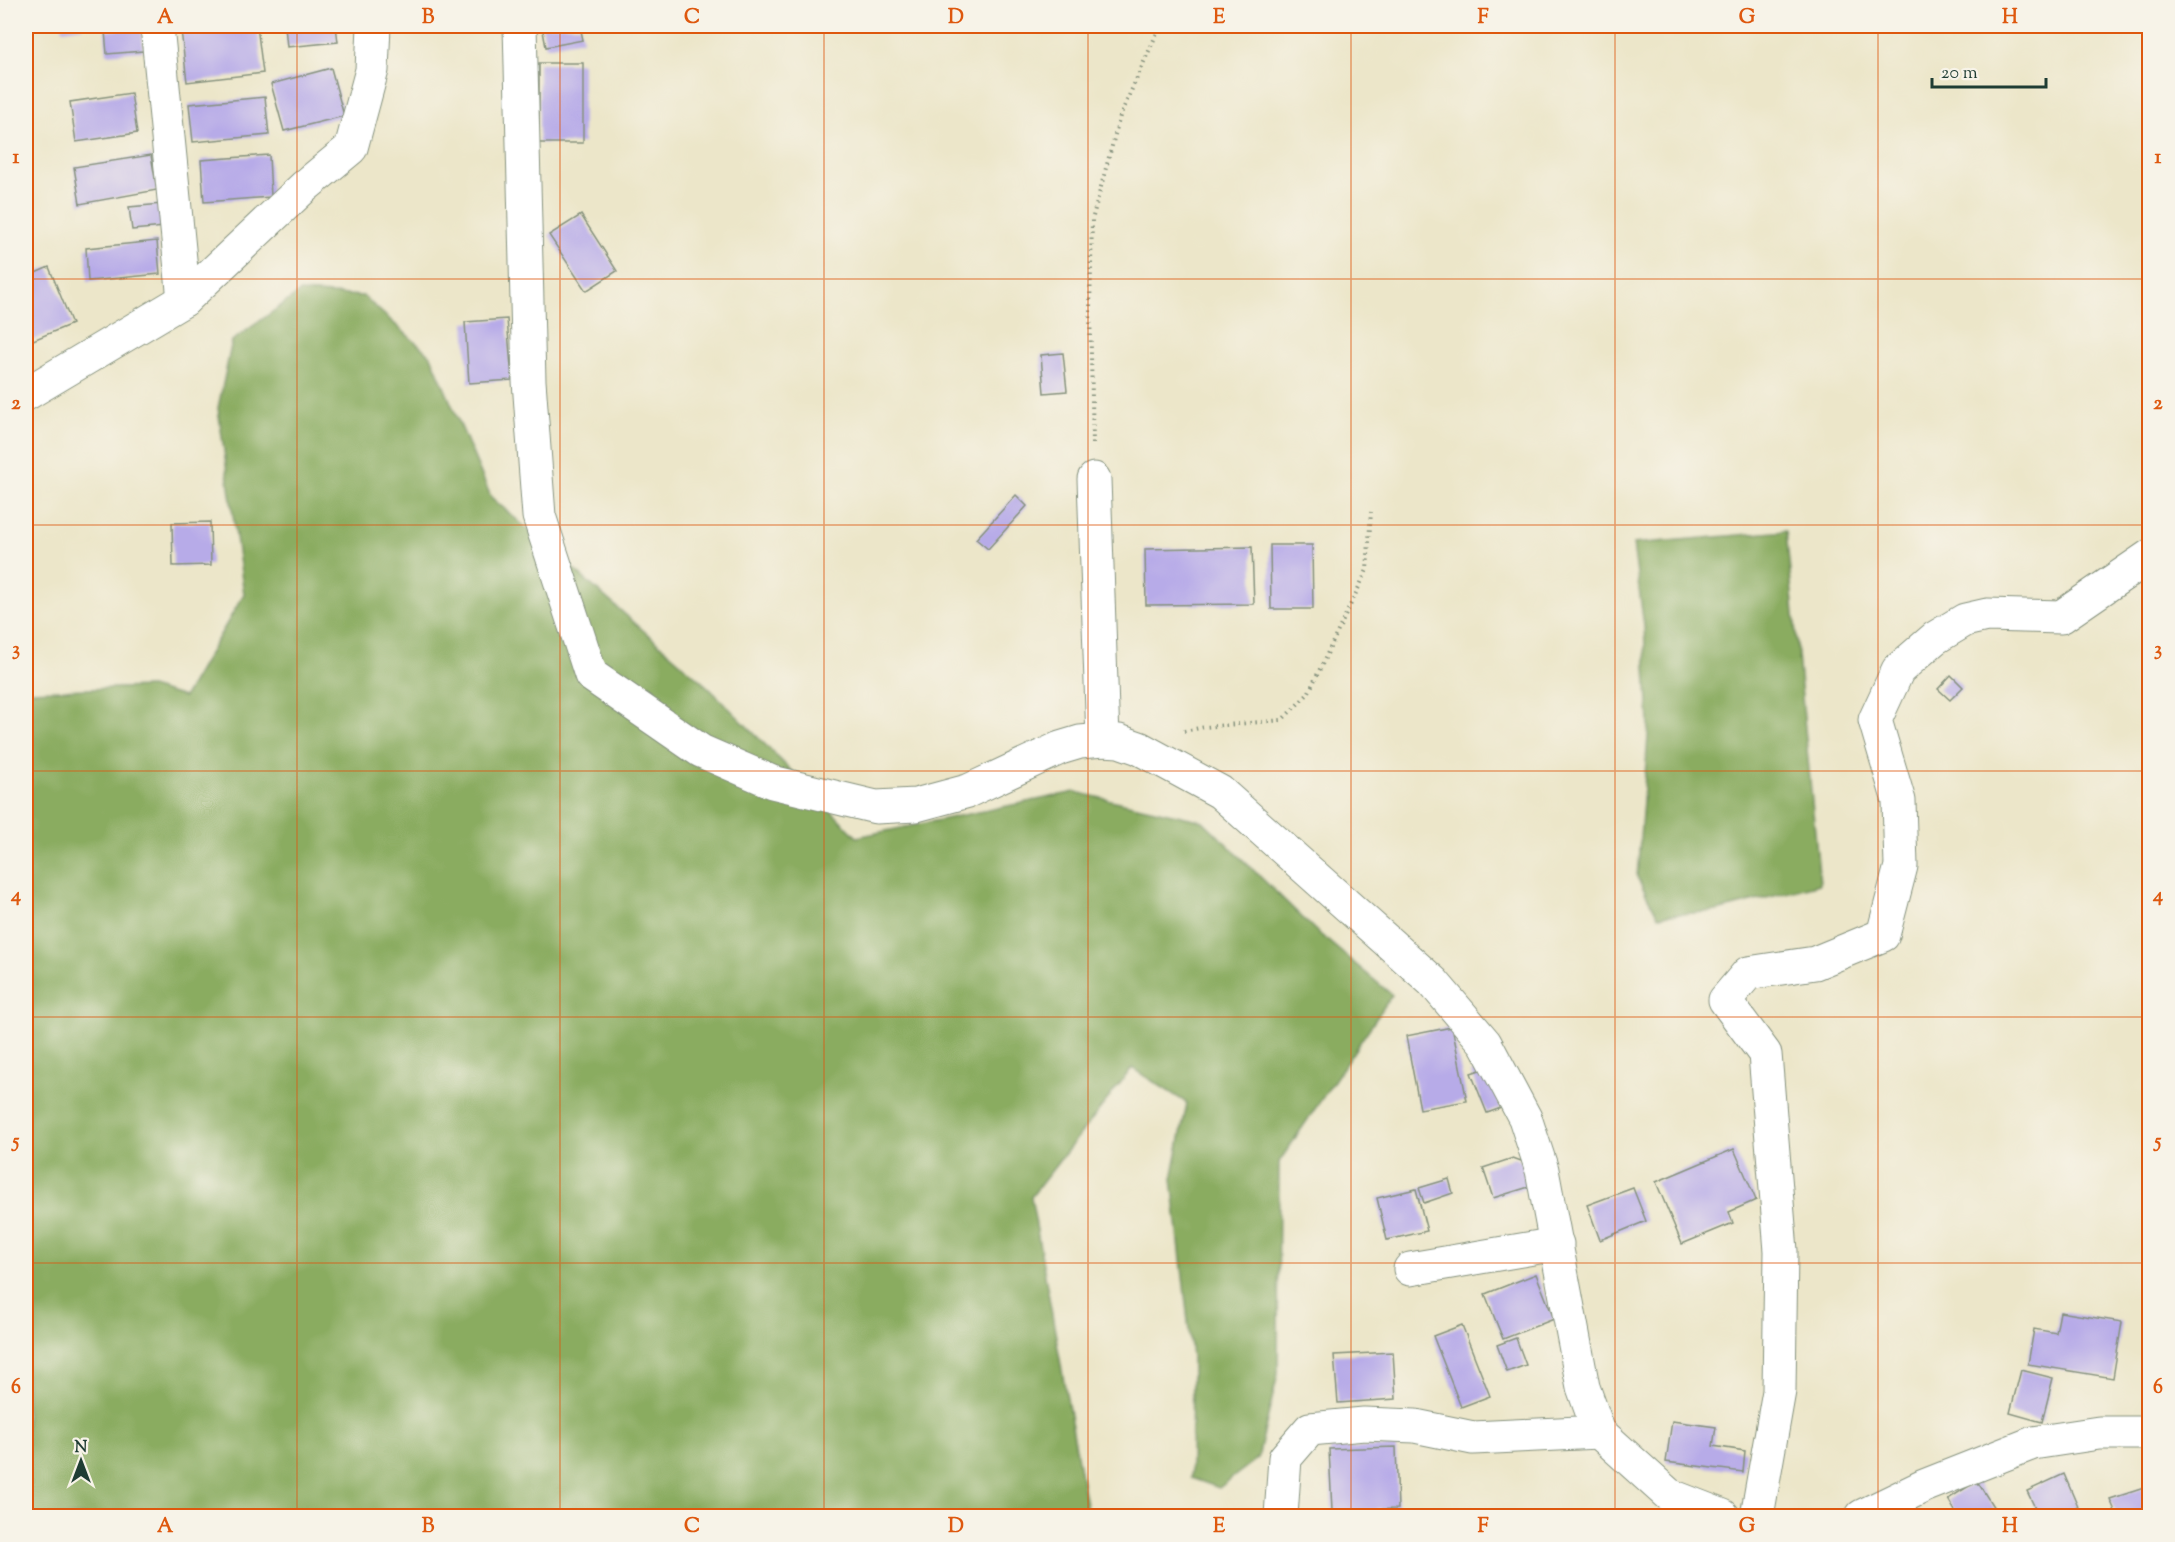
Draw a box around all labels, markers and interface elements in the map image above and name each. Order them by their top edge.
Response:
text: A [157,4,174,33]
text: B [422,4,435,33]
text: C [684,4,700,33]
text: D [948,4,964,33]
text: E [1213,4,1226,33]
text: F [1477,4,1489,33]
text: G [1739,4,1756,33]
text: H [2002,4,2018,33]
scale bar [1932,51,2046,89]
text: 20 m [1941,61,1978,87]
text: 1 [13,144,20,173]
text: 1 [2155,144,2162,173]
text: 2 [11,390,21,419]
text: 2 [2153,390,2163,419]
text: 3 [12,636,20,665]
text: 3 [2154,636,2162,665]
text: 4 [10,882,21,911]
text: 4 [2152,882,2163,911]
text: 5 [11,1128,20,1157]
text: 5 [2153,1128,2162,1157]
text: 6 [11,1374,21,1403]
text: 6 [2153,1374,2163,1403]
north arrow [51,1431,111,1491]
text: N [75,1437,88,1460]
text: A [157,1513,174,1542]
text: B [422,1513,435,1542]
text: C [684,1513,700,1542]
text: D [948,1513,964,1542]
text: E [1213,1513,1226,1542]
text: F [1477,1513,1489,1542]
text: G [1739,1513,1756,1542]
text: H [2002,1513,2018,1542]

